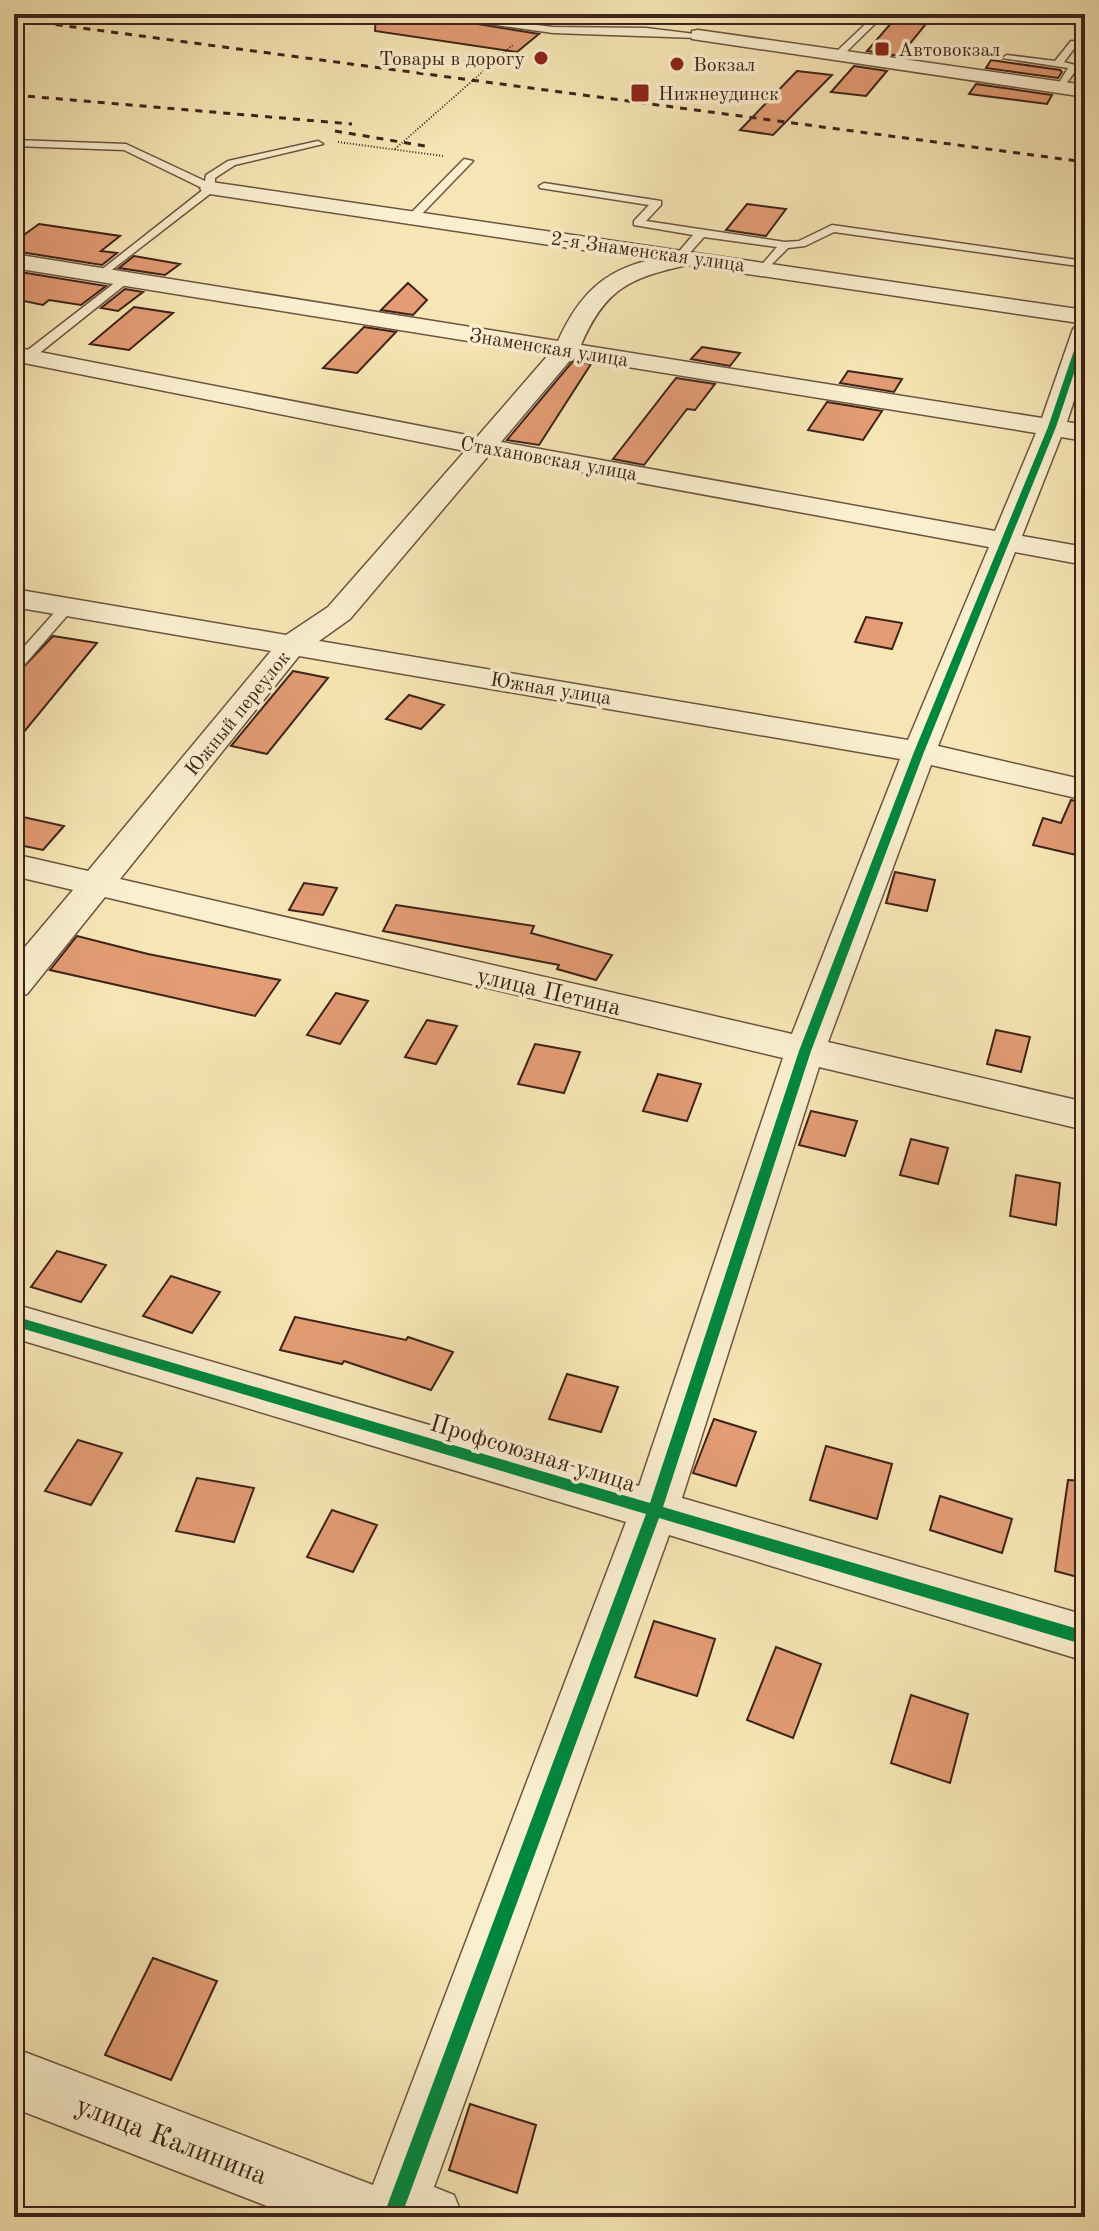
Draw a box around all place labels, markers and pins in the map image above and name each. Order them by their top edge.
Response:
marker: Автовокзал [873,40,891,58]
place label: Автовокзал [898,41,1000,61]
marker: Товары в дорогу [532,49,550,67]
place label: Товары в дорогу [379,50,525,70]
marker: Вокзал [668,55,686,73]
place label: Вокзал [693,56,755,76]
marker: Нижнеудинск [629,82,651,104]
place label: Нижнеудинск [658,85,779,105]

